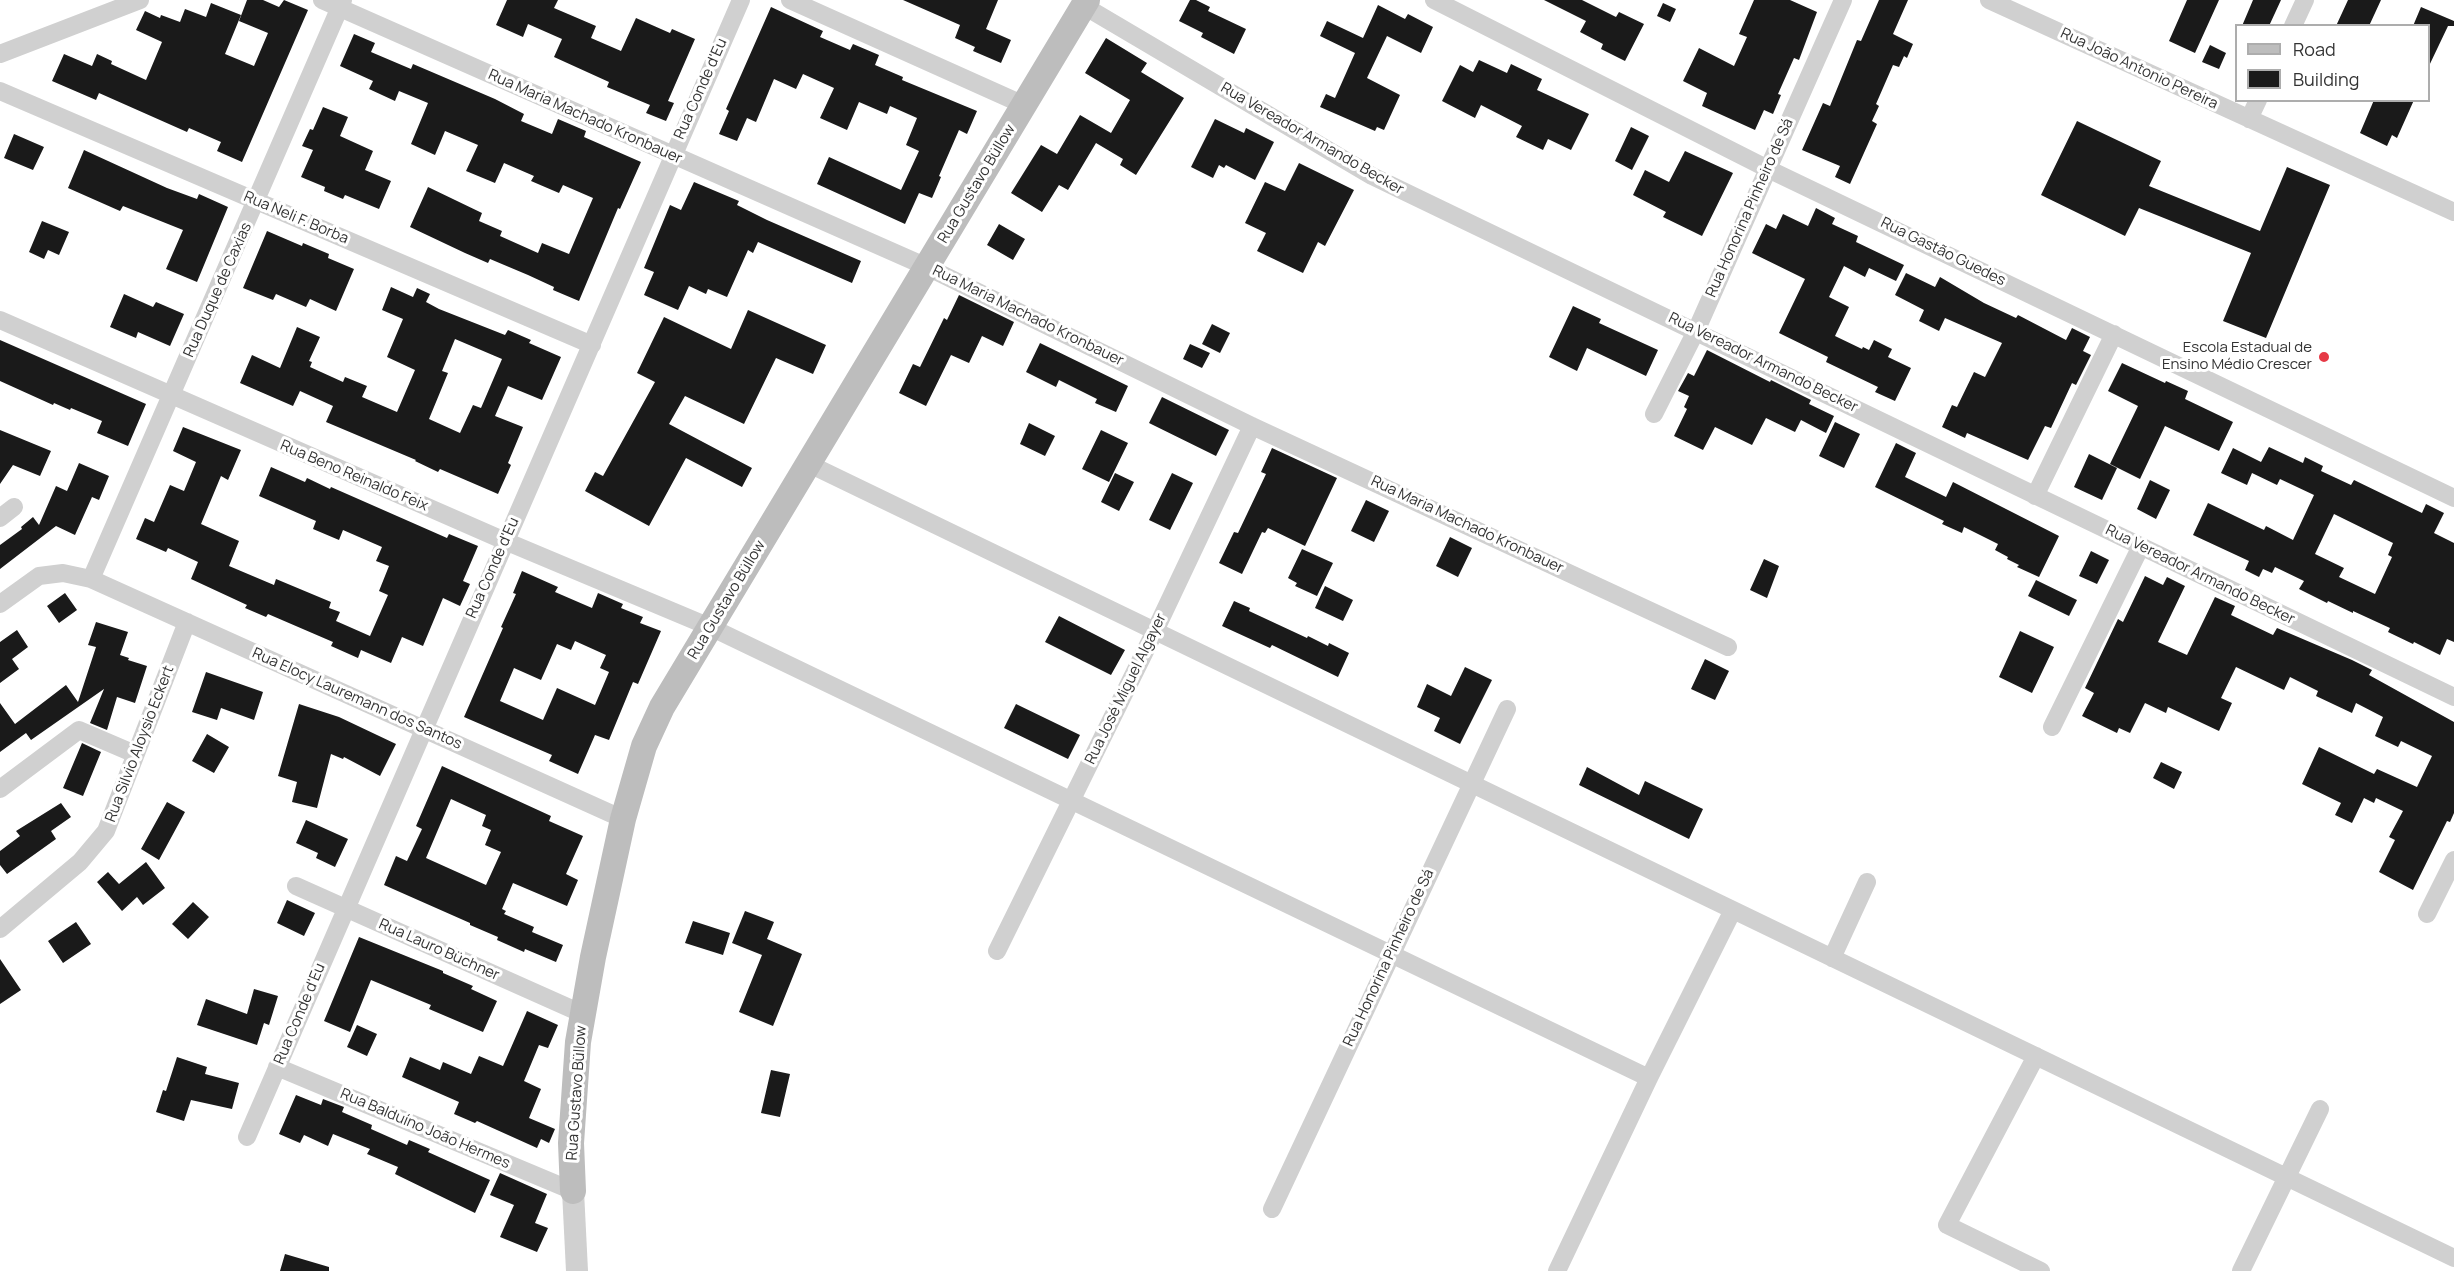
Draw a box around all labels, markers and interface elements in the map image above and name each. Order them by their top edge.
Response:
legend [2235,24,2430,102]
street label: Rua João Antonio Pereira [2057,25,2221,113]
street label: Rua Conde d'Eu [671,36,731,142]
text: Road [2293,37,2336,61]
street label: Rua Maria Machado Kronbauer [485,66,685,168]
text: Building [2293,67,2359,91]
street label: Rua Vereador Armando Becker [1217,79,1407,199]
street label: Rua Honorina Pinheiro de Sá [1702,116,1798,300]
street label: Rua Gustavo Büllow [934,121,1020,247]
street label: Rua Neli F. Borba [241,188,351,248]
street label: Rua Gastão Guedes [1878,214,2008,290]
street label: Rua Duque de Caxias [180,220,256,360]
street label: Rua Maria Machado Kronbauer [930,262,1126,370]
street label: Rua Vereador Armando Becker [1665,309,1861,417]
place label: Escola Estadual de Ensino Médio Crescer [2162,339,2312,374]
marker: Escola Estadual de Ensino Médio Crescer [2317,350,2331,364]
street label: Rua Beno Reinaldo Feix [277,437,431,515]
street label: Rua Maria Machado Kronbauer [1368,472,1566,578]
street label: Rua Conde d'Eu [463,515,523,621]
street label: Rua Vereador Armando Becker [2102,521,2298,629]
street label: Rua Gustavo Büllow [684,537,770,663]
street label: Rua José Miguel Algayer [1082,611,1170,767]
street label: Rua Elocy Lauremann dos Santos [249,645,465,753]
street label: Rua Silvio Aloysio Eckert [102,663,178,825]
street label: Rua Honorina Pinheiro de Sá [1340,866,1438,1050]
street label: Rua Lauro Büchner [376,915,502,985]
street label: Rua Conde d'Eu [271,961,329,1067]
street label: Rua Gustavo Büllow [563,1025,591,1161]
street label: Rua Balduíno João Hermes [337,1085,513,1173]

